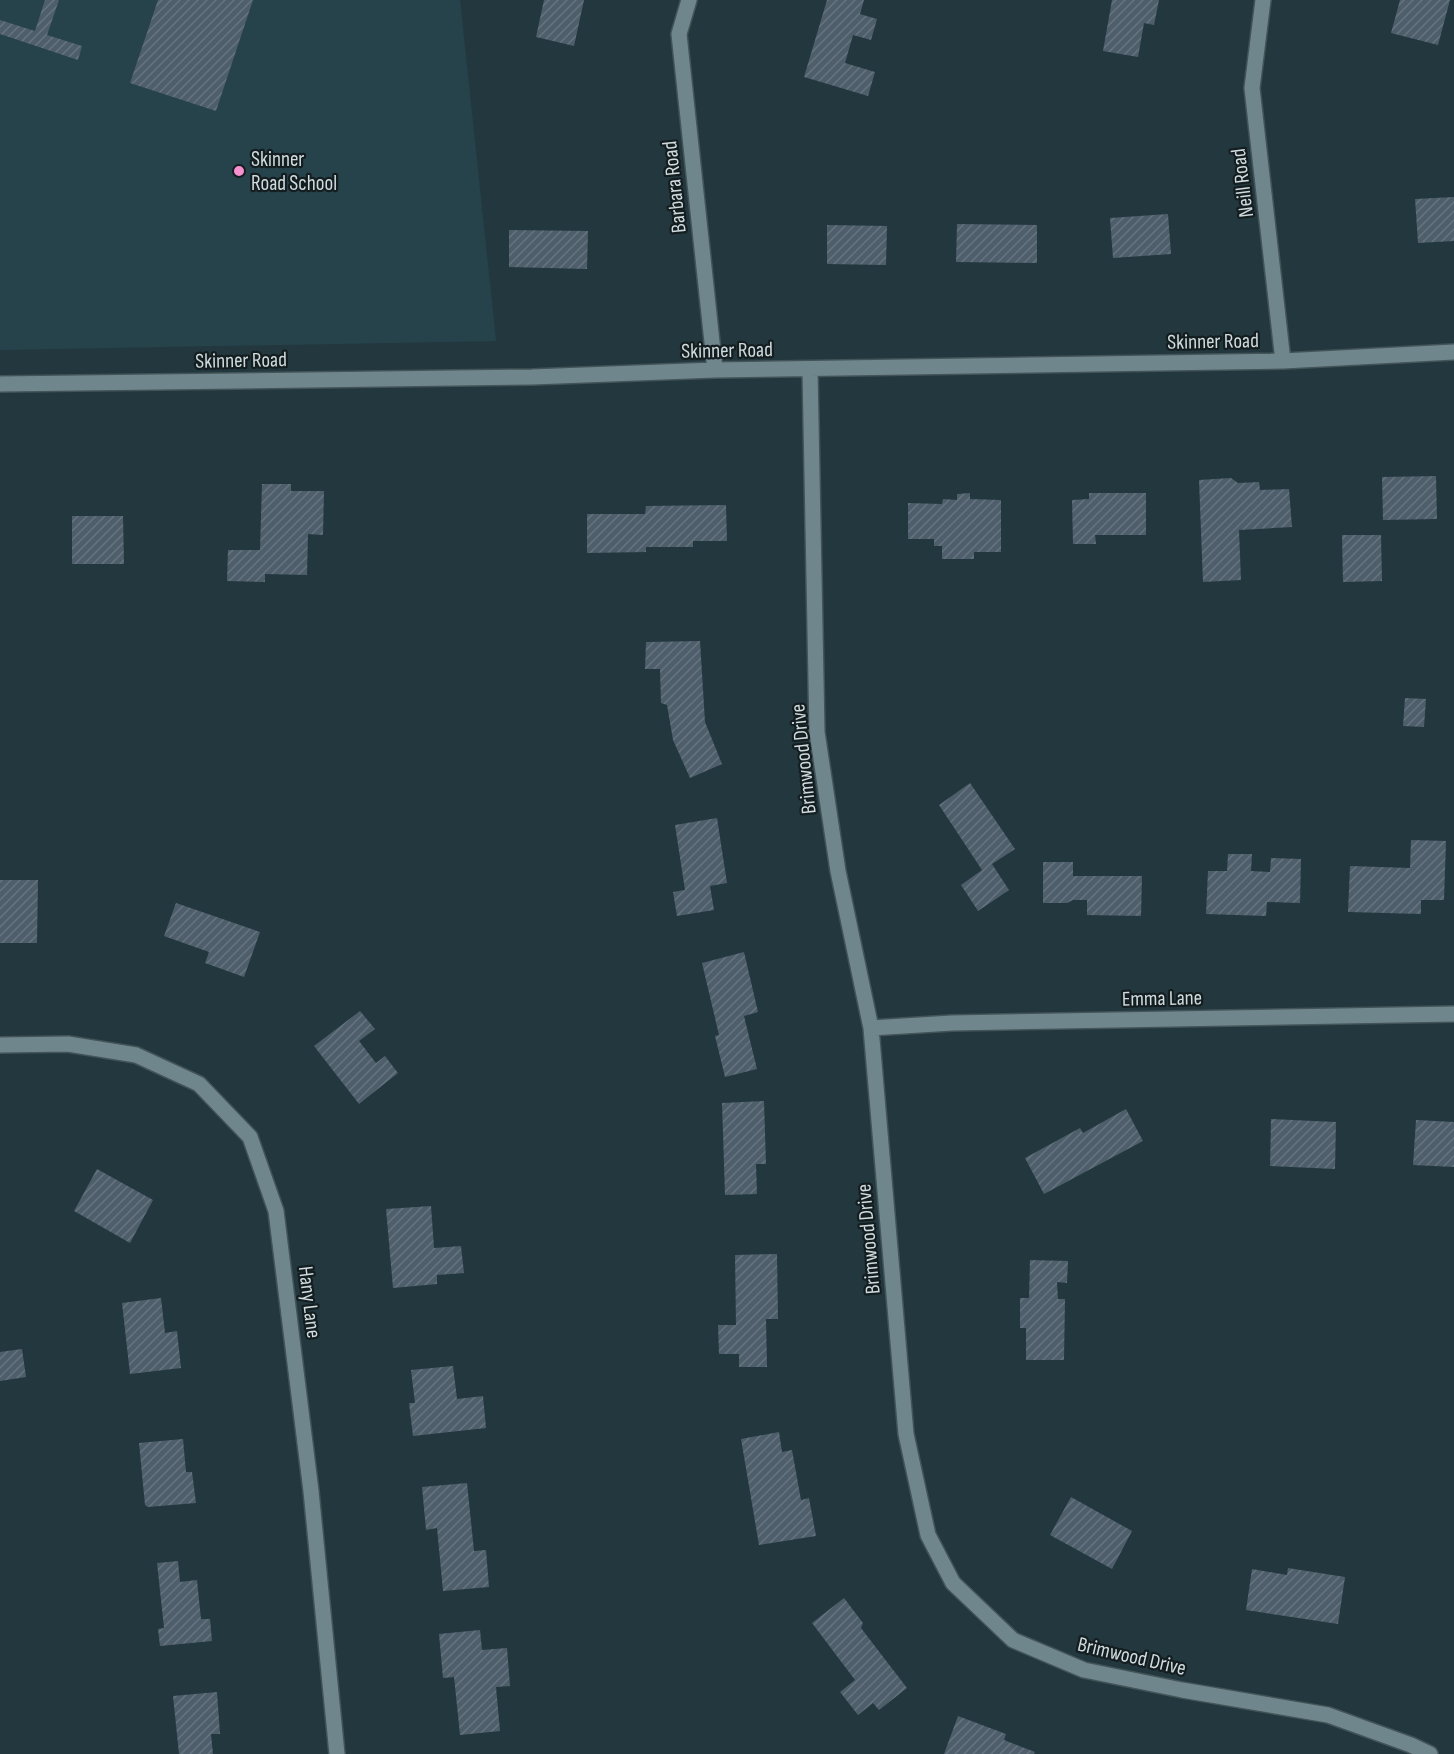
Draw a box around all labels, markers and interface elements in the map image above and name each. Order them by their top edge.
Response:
street label: Barbara Road [657,140,692,234]
place label: Skinner Road School [251,147,337,196]
street label: Neill Road [1226,147,1259,219]
marker: Skinner Road School [232,164,246,178]
street label: Skinner Road [1167,328,1259,355]
street label: Skinner Road [681,337,773,364]
street label: Skinner Road [195,347,287,374]
street label: Brimwood Drive [785,703,822,815]
street label: Emma Lane [1122,985,1202,1012]
street label: Brimwood Drive [851,1183,886,1295]
street label: Hany Lane [293,1265,326,1340]
street label: Brimwood Drive [1075,1632,1189,1681]

